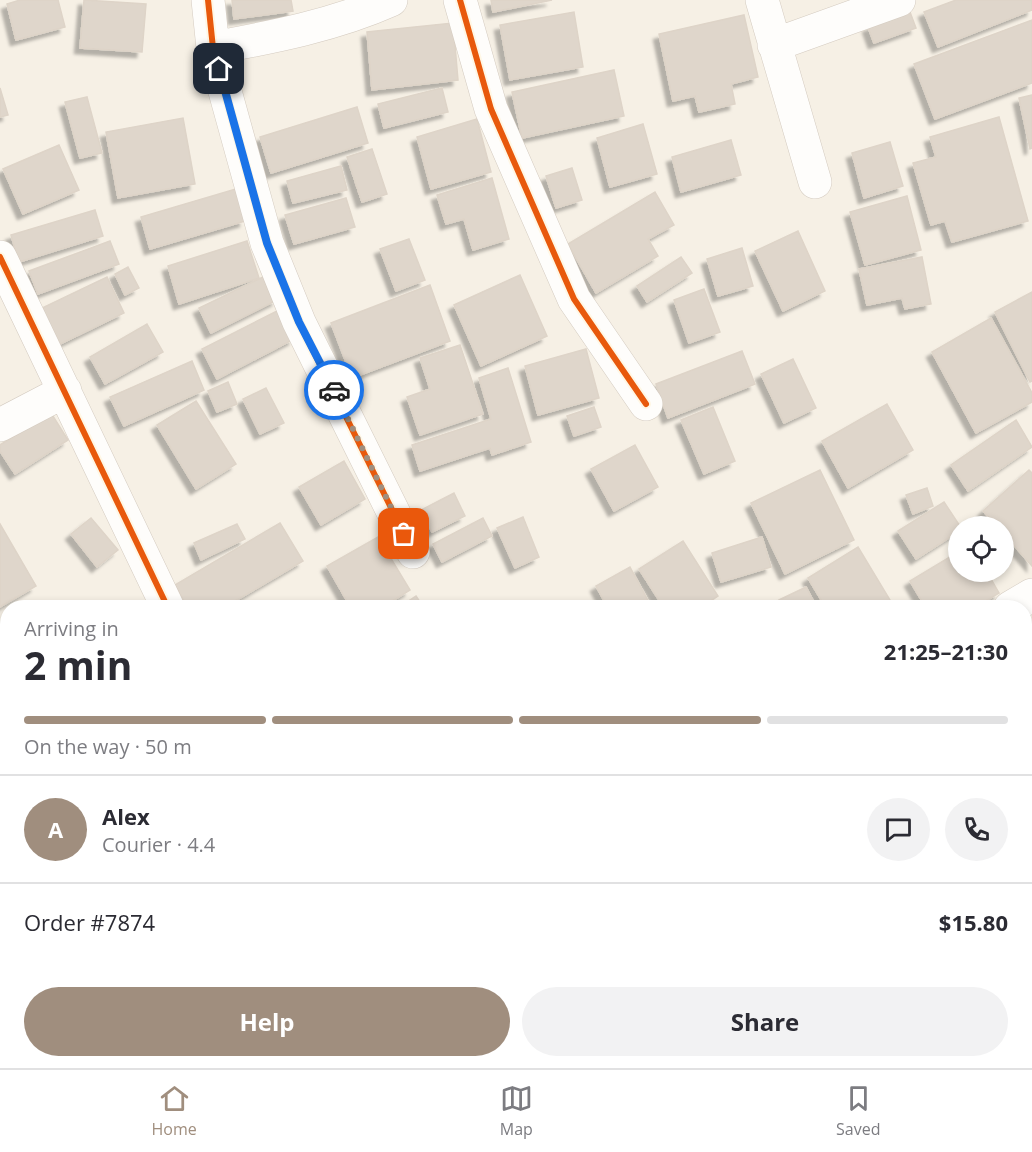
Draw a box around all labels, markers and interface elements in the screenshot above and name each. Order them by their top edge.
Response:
pin [193,43,244,94]
icon: home [202,52,235,85]
courier [304,360,364,420]
icon: car [318,374,351,407]
pin [378,508,429,559]
map controls [948,516,1014,582]
button: locate [948,516,1014,582]
icon: bag [387,517,420,550]
text: Arriving in [24,615,119,642]
text: 21:25–21:30 [884,636,1008,666]
text: 2 min [24,638,132,691]
text: On the way · 50 m [24,733,192,760]
button: chat [867,798,930,861]
button: phone [945,798,1008,861]
text: Alex [102,801,150,831]
text: A [48,814,63,844]
text: Courier · 4.4 [102,831,215,858]
text: Order #7874 [24,907,155,937]
text: $15.80 [939,907,1008,937]
button: Help [24,987,510,1056]
button: Share [522,987,1008,1056]
tab: Home [152,1082,197,1140]
tab: Map [500,1082,533,1140]
tab: Saved [836,1082,880,1140]

